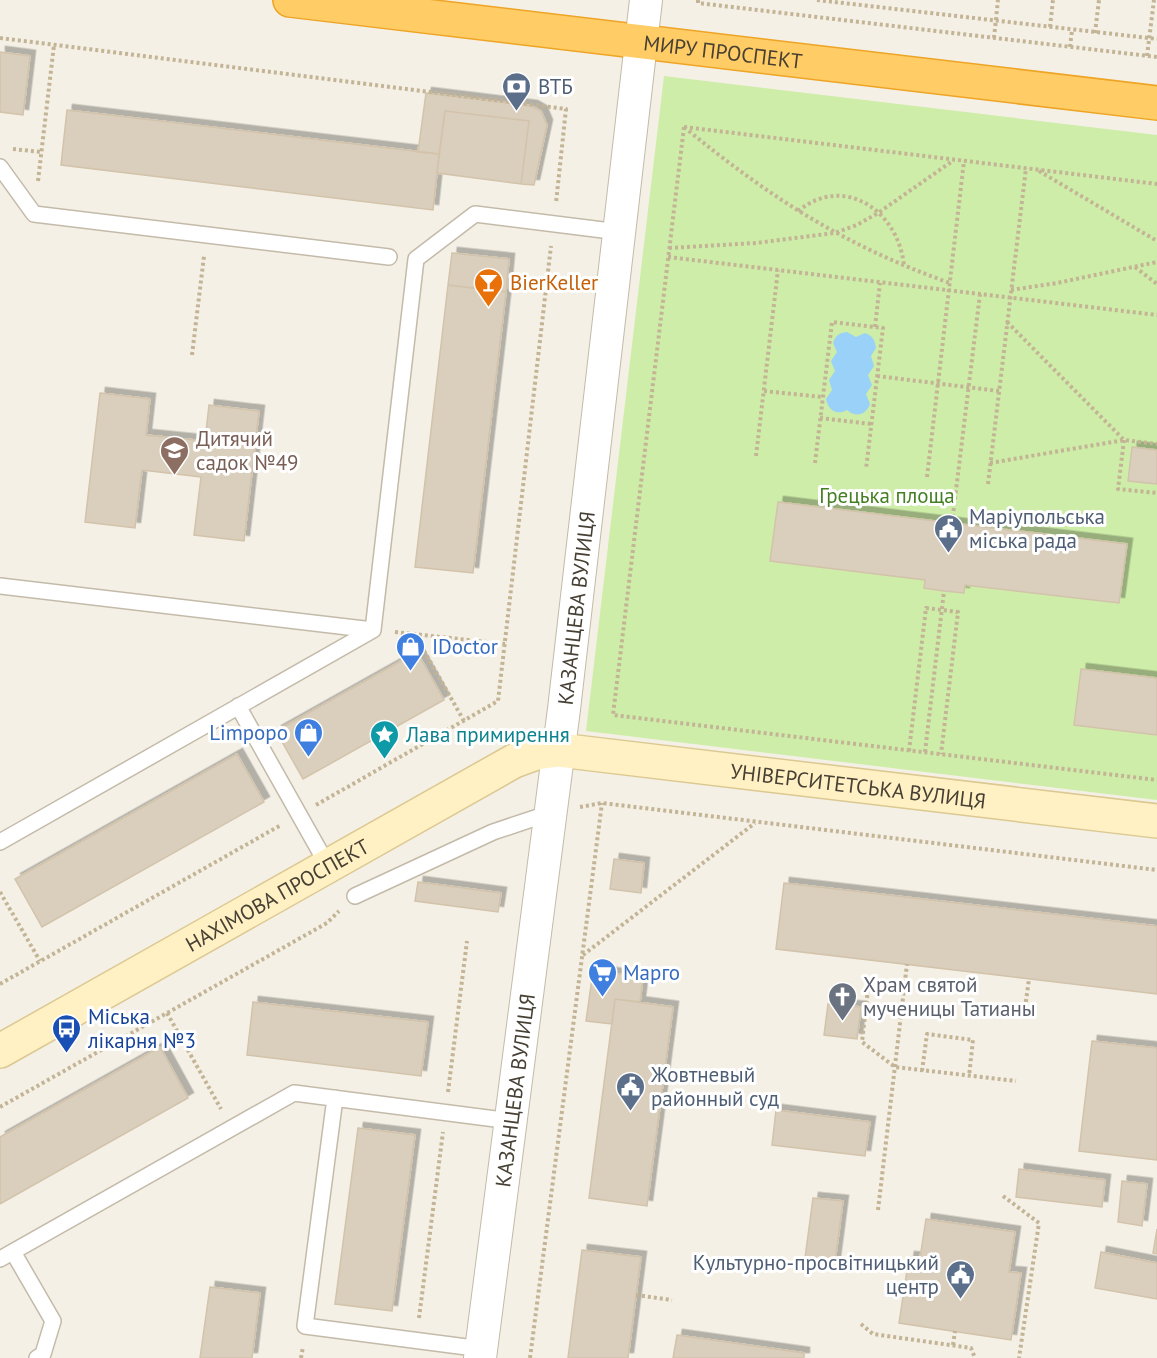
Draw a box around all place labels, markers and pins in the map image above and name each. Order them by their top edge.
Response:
bank icon: ВТБ [501,70,533,112]
place label: ВТБ [538,73,573,100]
bar icon: BierKeller [473,266,505,308]
place label: BierKeller [510,269,598,296]
place label: Дитячий садок №49 [196,425,299,476]
school or university icon: Дитячий садок №49 [159,434,191,476]
place label: Маріупольська міська рада [969,503,1105,554]
public building icon: Маріупольська міська рада [932,512,964,554]
shop icon: IDoctor [395,630,427,672]
place label: IDoctor [432,633,498,660]
shop icon: Limpopo [293,716,325,758]
place icon: Лава примирення [369,718,401,760]
place label: Limpopo [209,719,288,746]
place label: Лава примирення [405,721,570,748]
supermarket icon: Марго [586,956,618,998]
place label: Марго [623,959,680,986]
place label: Храм святой мученицы Татианы [863,971,1036,1022]
church icon: Храм святой мученицы Татианы [826,980,858,1022]
place label: Міська лікарня №3 [87,1003,196,1054]
bus stop icon: Міська лікарня №3 [51,1012,83,1054]
place label: Жовтневый районный суд [650,1061,779,1112]
public building icon: Жовтневый районный суд [614,1070,646,1112]
place label: Культурно-просвітницький центр [693,1249,939,1300]
public building icon: Культурно-просвітницький центр [944,1258,976,1300]

